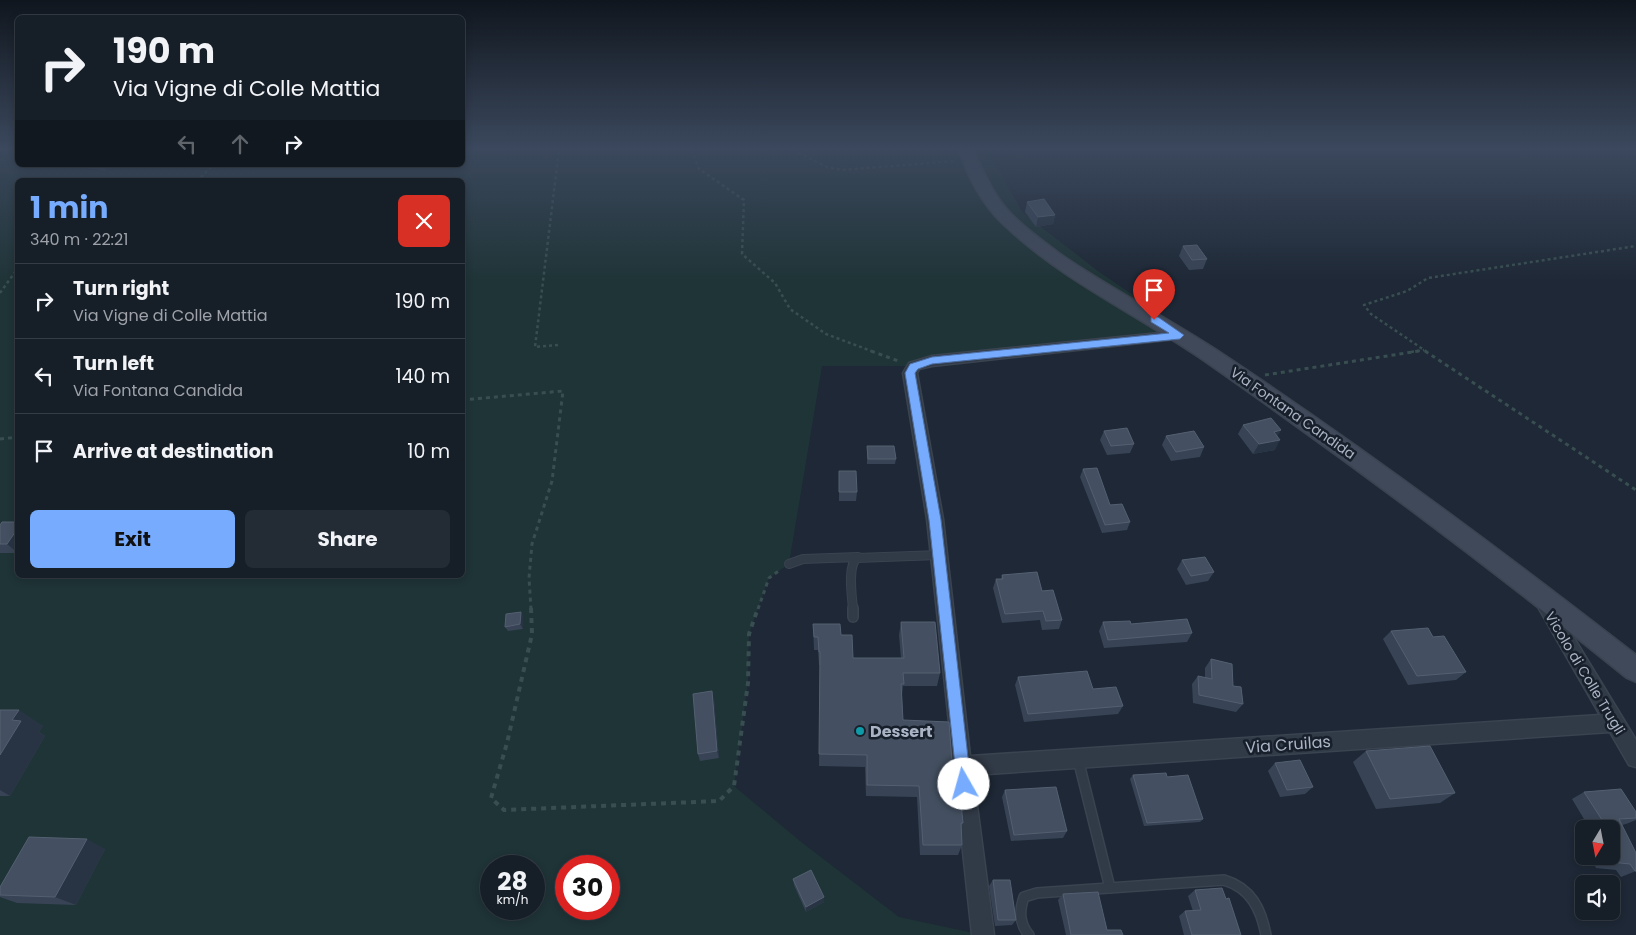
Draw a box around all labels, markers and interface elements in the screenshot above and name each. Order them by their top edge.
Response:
text: 190 m [113,26,215,75]
icon: right [30,35,95,100]
text: Via Vigne di Colle Mattia [113,73,380,104]
icon: left [173,130,201,158]
icon: ahead [226,130,254,158]
icon: right [279,130,307,158]
text: 1 min [30,186,108,229]
button: close [398,195,450,247]
text: 340 m · 22:21 [30,228,128,251]
pin [1133,269,1175,320]
text: Turn right [73,275,169,302]
icon: arrive [1140,276,1168,304]
icon: right [30,287,58,315]
text: 190 m [395,288,450,315]
text: Via Vigne di Colle Mattia [73,304,268,327]
text: Turn left [73,350,154,377]
icon: left [30,362,58,390]
street label: Via Fontana Candida [1226,362,1360,464]
text: 140 m [395,363,450,390]
text: Via Fontana Candida [73,379,243,402]
icon: arrive [30,437,58,465]
text: Arrive at destination [73,438,274,465]
text: 10 m [407,438,450,465]
button: Exit [30,510,235,568]
button: Share [245,510,450,568]
street label: Vicolo di Colle Trugli [1540,608,1630,738]
place label: Dessert [870,720,933,743]
marker: Dessert [854,725,866,737]
street label: Via Cruilas [1245,730,1331,759]
position arrow [937,757,989,809]
north arrow [1575,820,1620,865]
map controls [1575,820,1620,920]
speed limit sign: 30 [555,855,620,920]
text: 28 [497,864,528,899]
button: sound [1575,875,1620,920]
text: km/h [497,891,528,908]

